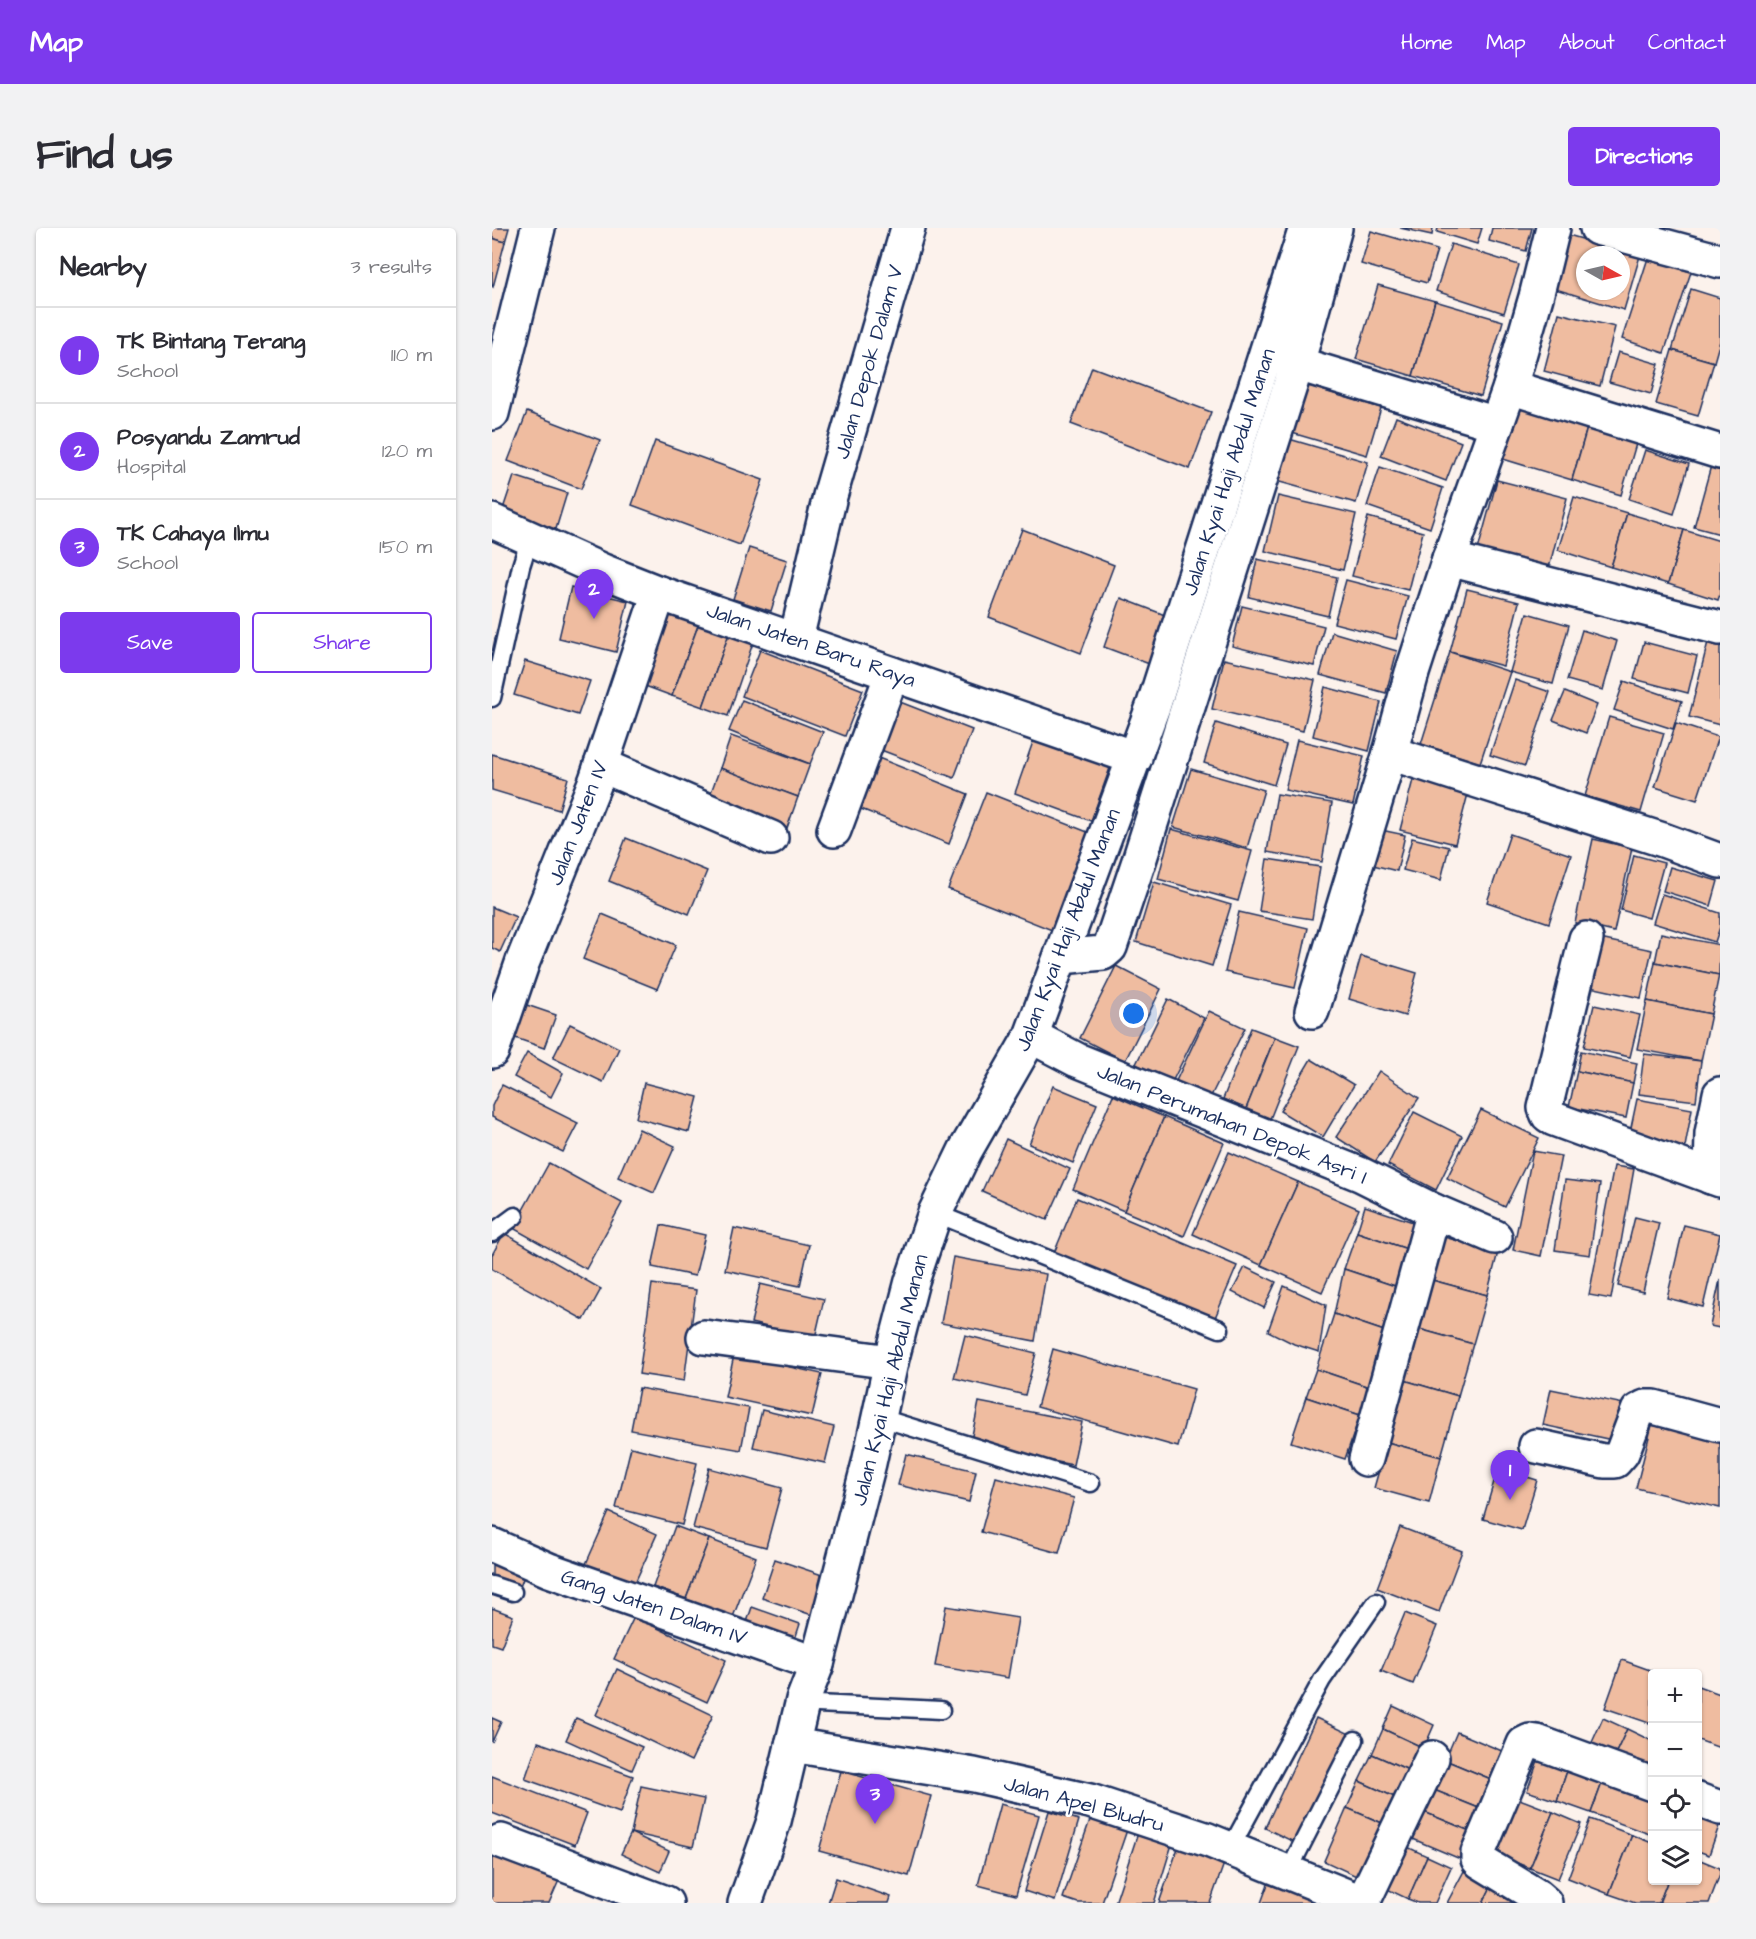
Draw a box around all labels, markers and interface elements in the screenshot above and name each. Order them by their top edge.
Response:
text: Map [30,23,83,62]
text: Home [1401,28,1453,57]
text: Map [1486,28,1526,57]
text: About [1559,28,1615,57]
text: Contact [1648,28,1726,57]
text: Find us [36,127,173,185]
button: Directions [1568,127,1720,186]
north arrow [1576,246,1630,300]
text: Nearby [60,249,147,285]
text: 3 results [350,253,432,281]
street label: Jalan Depok Dalam V [827,262,912,463]
text: TK Bintang Terang [117,326,305,357]
text: 1 [78,341,81,369]
text: 110 m [391,341,432,369]
street label: Jalan Kyai Haji Abdul Manan [1175,345,1285,600]
text: School [117,357,178,385]
text: Posyandu Zamrud [117,422,300,453]
text: 2 [74,437,85,465]
text: 120 m [382,437,432,465]
text: Hospital [117,453,186,481]
text: TK Cahaya Ilmu [117,518,269,549]
text: 3 [74,533,85,561]
text: 150 m [379,533,432,561]
text: School [117,549,178,577]
pin: 2 [574,570,614,619]
street label: Jalan Jaten Baru Raya [702,596,920,696]
button: Save [60,612,240,673]
button: Share [252,612,432,673]
street label: Jalan Jaten IV [541,756,615,890]
street label: Jalan Kyai Haji Abdul Manan [1008,804,1130,1056]
your location [1119,999,1148,1028]
street label: Jalan Perumahan Depok Asri I [1092,1056,1371,1192]
street label: Jalan Kyai Haji Abdul Manan [845,1251,937,1509]
pin: 1 [1490,1450,1530,1500]
street label: Gang Jaten Dalam IV [556,1562,751,1654]
map controls [1648,1669,1702,1885]
button: + [1648,1669,1702,1723]
button: − [1648,1723,1702,1777]
street label: Jalan Apel Bludru [1000,1769,1168,1840]
pin: 3 [856,1774,895,1824]
button: locate [1648,1777,1702,1831]
button: layers [1648,1831,1702,1885]

